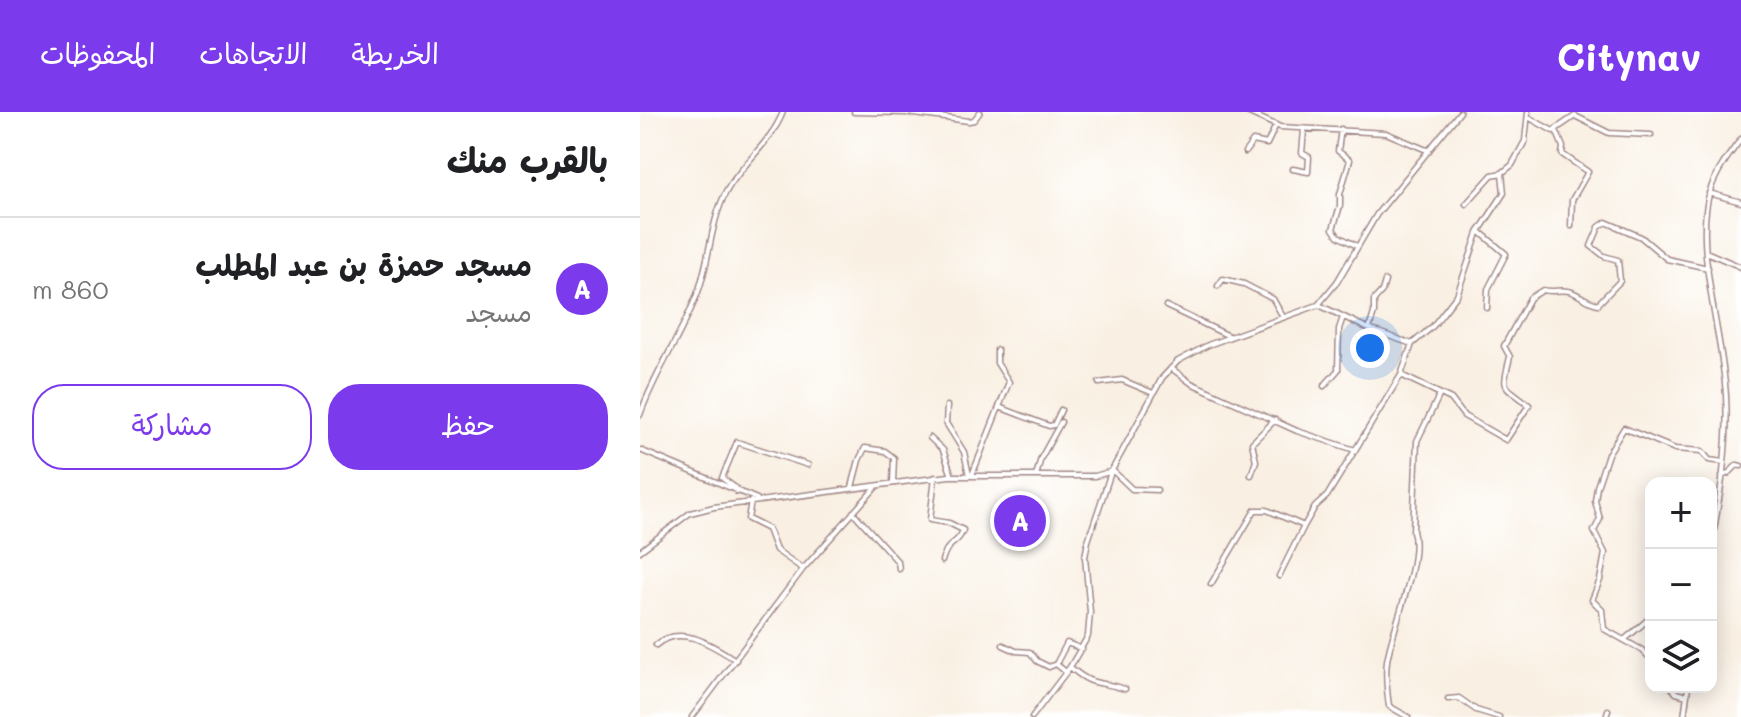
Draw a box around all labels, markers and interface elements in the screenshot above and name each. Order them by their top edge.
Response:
text: Citynav [1557,31,1701,81]
text: المحفوظات [40,35,155,71]
text: الاتجاهات [199,35,307,71]
text: الخريطة [351,35,439,71]
text: بالقرب منك [447,137,608,182]
text: مسجد حمزة بن عبد المطلب [196,244,532,284]
text: 860 m [32,272,109,306]
text: A [573,272,591,306]
text: مسجد [465,295,532,329]
your location [1350,328,1390,368]
button: مشاركة [32,384,312,470]
button: حفظ [328,384,608,470]
map controls [1645,477,1717,693]
button: + [1645,477,1717,549]
pin: A [994,491,1046,551]
button: − [1645,549,1717,621]
button: layers [1645,621,1717,693]

